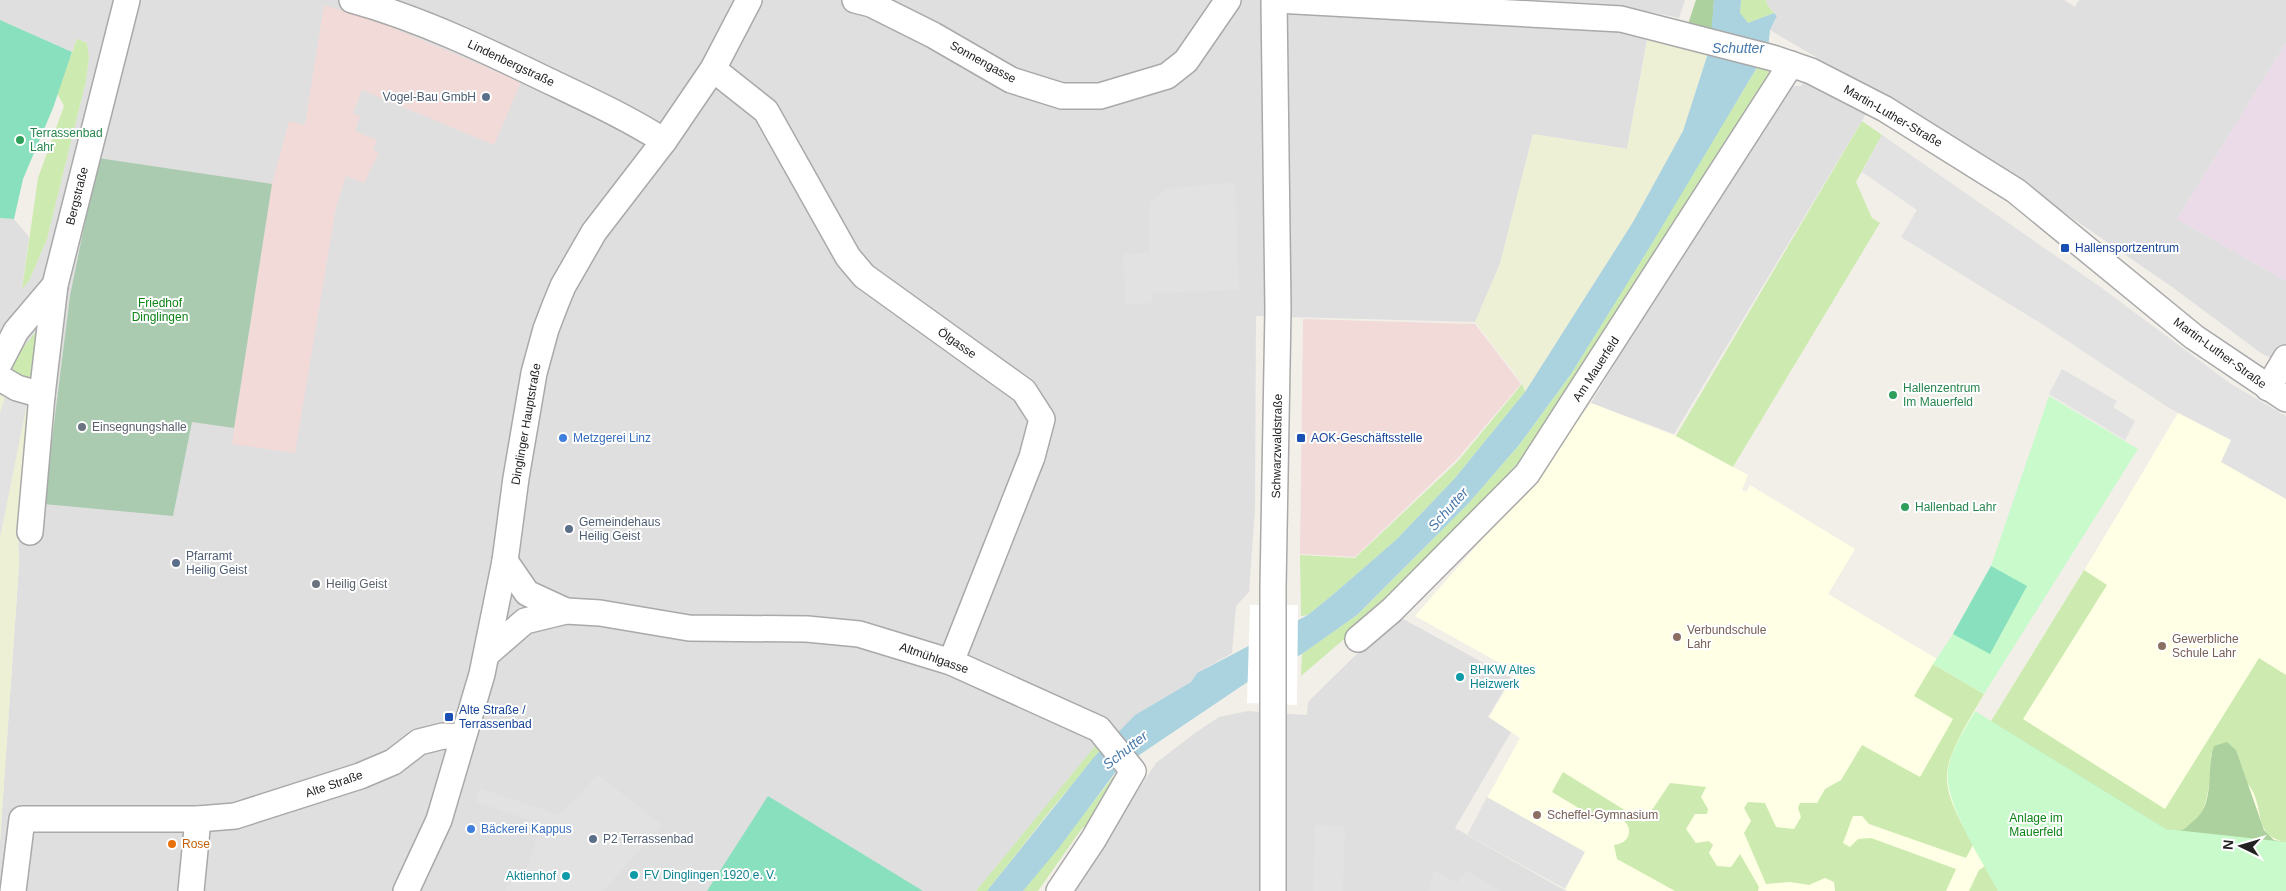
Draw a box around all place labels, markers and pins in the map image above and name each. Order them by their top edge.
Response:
place label: Vogel-Bau GmbH [383,90,476,104]
marker: Vogel-Bau GmbH [480,91,492,103]
place label: Terrassenbad Lahr [30,126,103,154]
marker: Terrassenbad Lahr [14,134,26,146]
place label: Hallensportzentrum [2075,241,2179,255]
marker: Hallensportzentrum [2059,242,2071,254]
place label: Hallenzentrum Im Mauerfeld [1903,381,1980,409]
marker: Hallenzentrum Im Mauerfeld [1887,389,1899,401]
place label: Einsegnungshalle [92,420,187,434]
marker: Einsegnungshalle [76,421,88,433]
place label: Metzgerei Linz [573,431,651,445]
place label: AOK-Geschäftsstelle [1311,431,1423,445]
marker: Metzgerei Linz [557,432,569,444]
marker: AOK-Geschäftsstelle [1295,432,1307,444]
place label: Hallenbad Lahr [1915,500,1996,514]
marker: Hallenbad Lahr [1899,501,1911,513]
place label: Gemeindehaus Heilig Geist [579,515,660,543]
marker: Gemeindehaus Heilig Geist [563,523,575,535]
place label: Pfarramt Heilig Geist [186,549,248,577]
marker: Pfarramt Heilig Geist [170,557,182,569]
place label: Heilig Geist [326,577,388,591]
marker: Heilig Geist [310,578,322,590]
place label: Verbundschule Lahr [1687,623,1767,651]
marker: Verbundschule Lahr [1671,631,1683,643]
place label: Gewerbliche Schule Lahr [2172,632,2239,660]
marker: Gewerbliche Schule Lahr [2156,640,2168,652]
place label: BHKW Altes Heizwerk [1470,663,1535,691]
marker: BHKW Altes Heizwerk [1454,671,1466,683]
place label: Alte Straße / Terrassenbad [459,703,532,731]
marker: Alte Straße / Terrassenbad [443,711,455,723]
place label: Scheffel-Gymnasium [1547,808,1658,822]
marker: Scheffel-Gymnasium [1531,809,1543,821]
place label: Bäckerei Kappus [481,822,572,836]
marker: Bäckerei Kappus [465,823,477,835]
place label: P2 Terrassenbad [603,832,694,846]
marker: P2 Terrassenbad [587,833,599,845]
place label: Rose [182,837,210,851]
marker: Rose [166,838,178,850]
place label: FV Dinglingen 1920 e. V. [644,868,776,882]
place label: Aktienhof [506,869,557,883]
marker: FV Dinglingen 1920 e. V. [628,869,640,881]
marker: Aktienhof [560,870,572,882]

